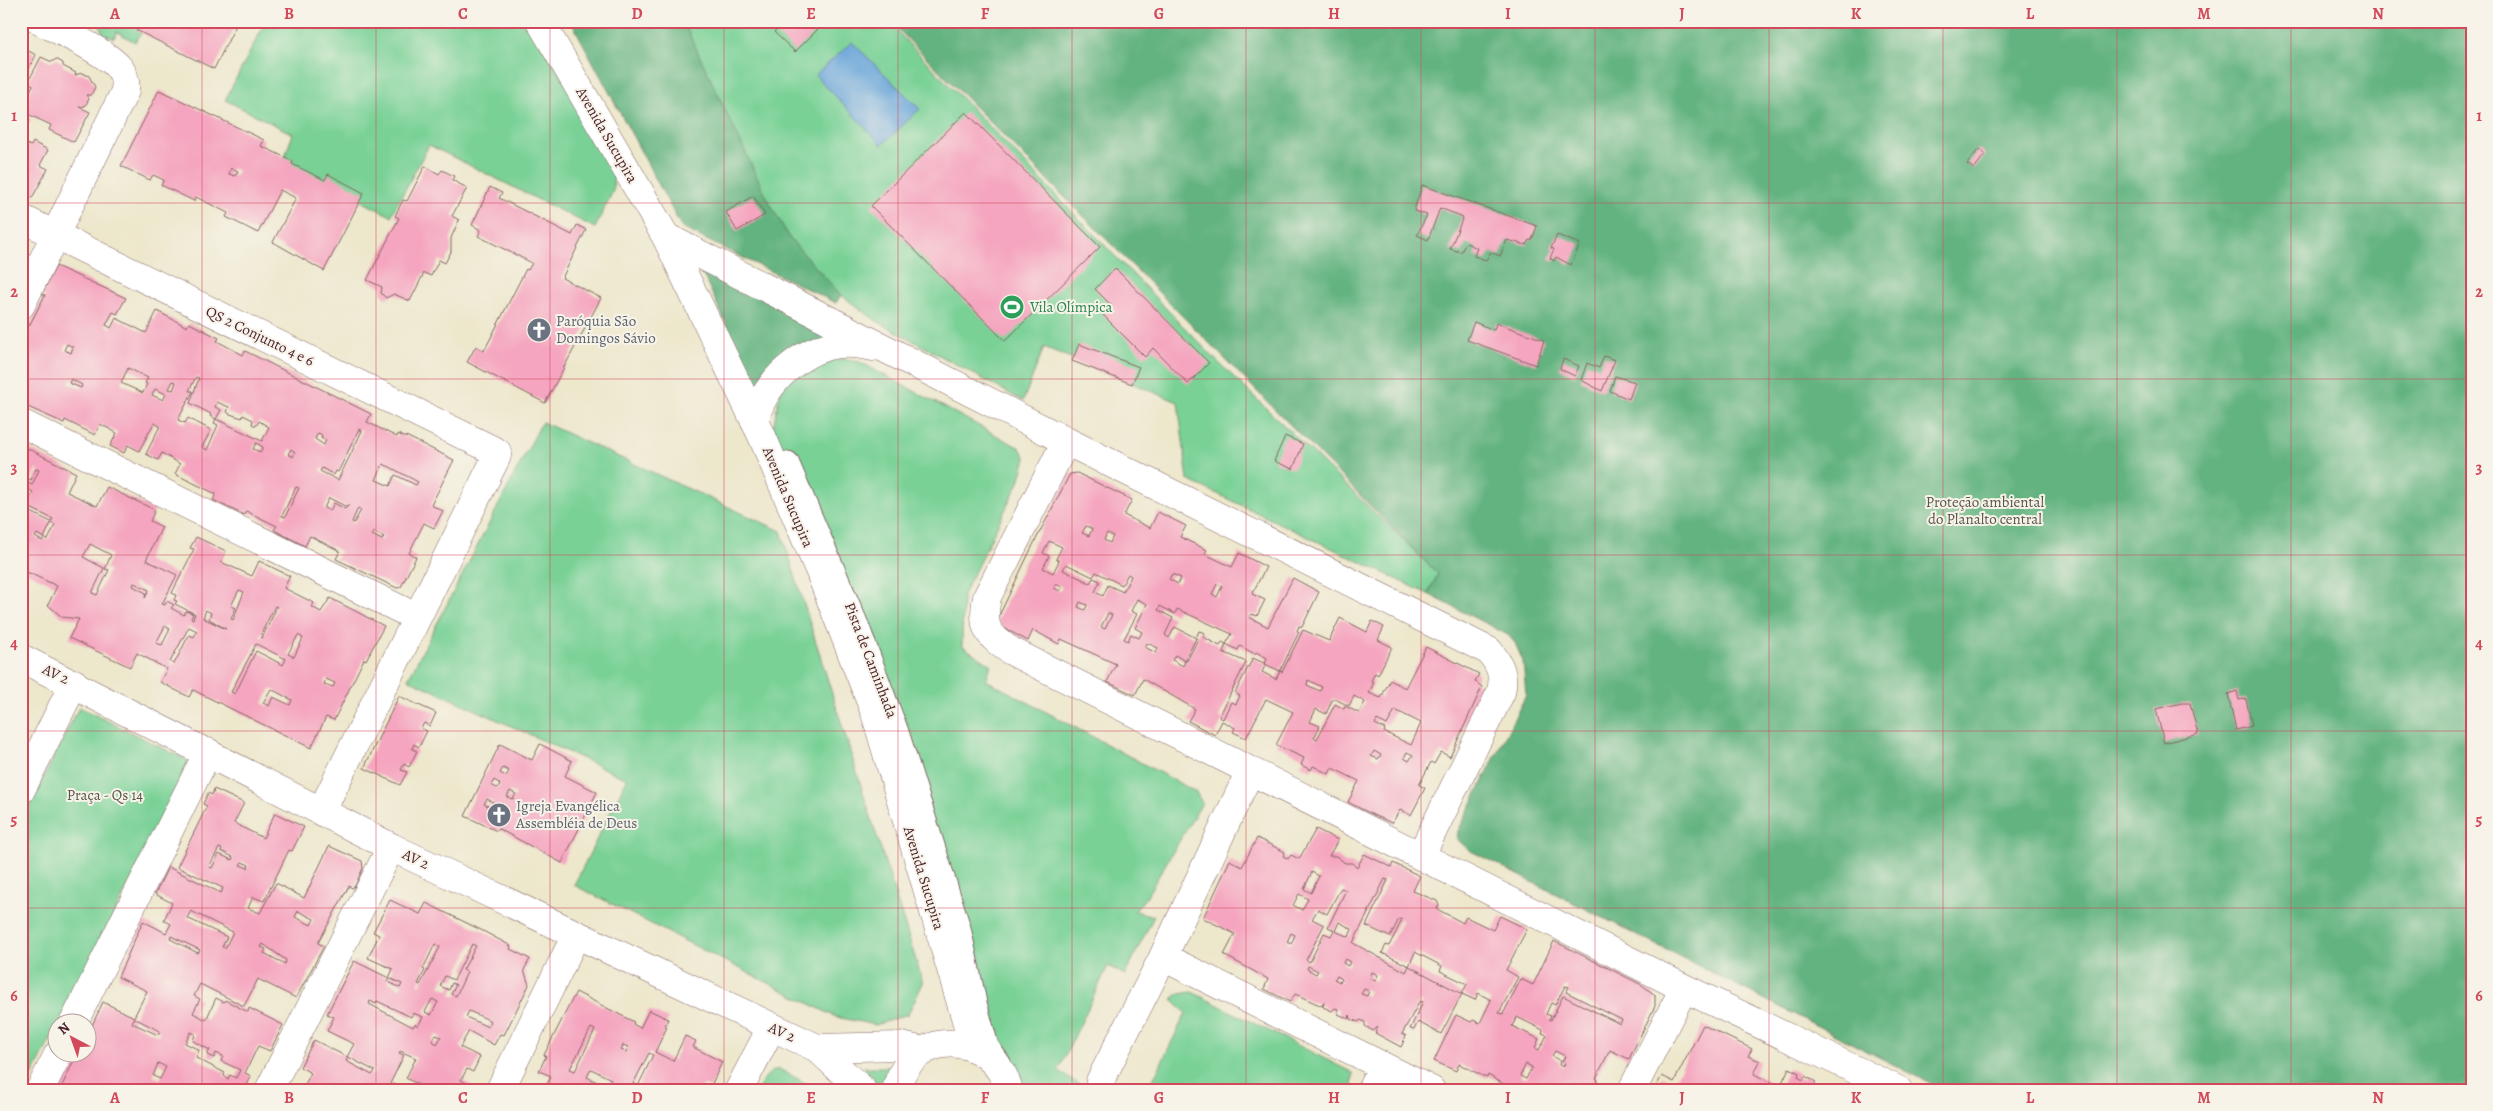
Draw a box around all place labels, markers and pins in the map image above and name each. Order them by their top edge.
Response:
sports icon: Vila Olímpica [999,294,1025,320]
place label: Vila Olímpica [1029,297,1113,317]
place label: Paróquia São Domingos Sávio [556,311,656,348]
church icon: Paróquia São Domingos Sávio [526,317,552,343]
place label: Igreja Evangélica Assembléia de Deus [515,796,637,833]
church icon: Igreja Evangélica Assembléia de Deus [486,802,512,828]

